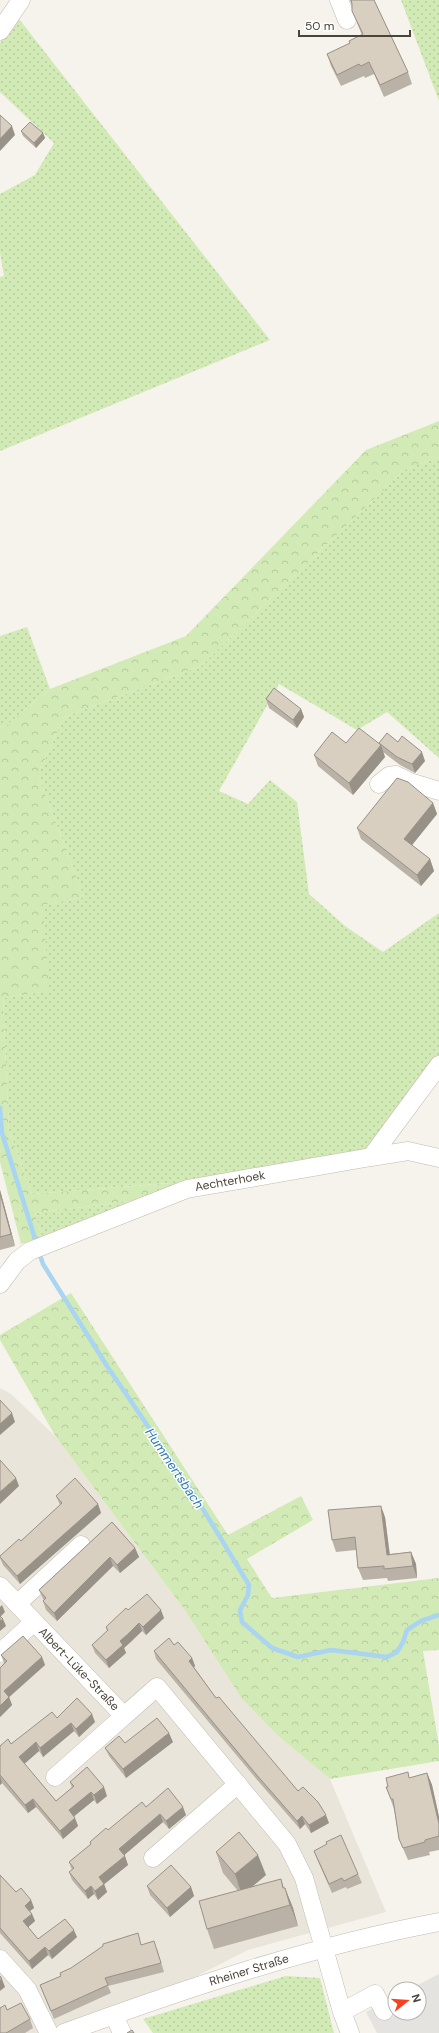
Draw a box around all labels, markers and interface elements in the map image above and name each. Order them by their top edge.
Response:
scale bar [299,12,410,38]
text: 50 m [305,18,334,34]
street label: Aechterhoek [194,1167,266,1195]
water label: Hummertsbach [141,1425,208,1512]
street label: Albert-Lüke-Straße [35,1624,123,1714]
street label: Rheiner Straße [207,1950,291,1990]
north arrow [387,1981,427,2021]
text: N [409,1992,424,2004]

